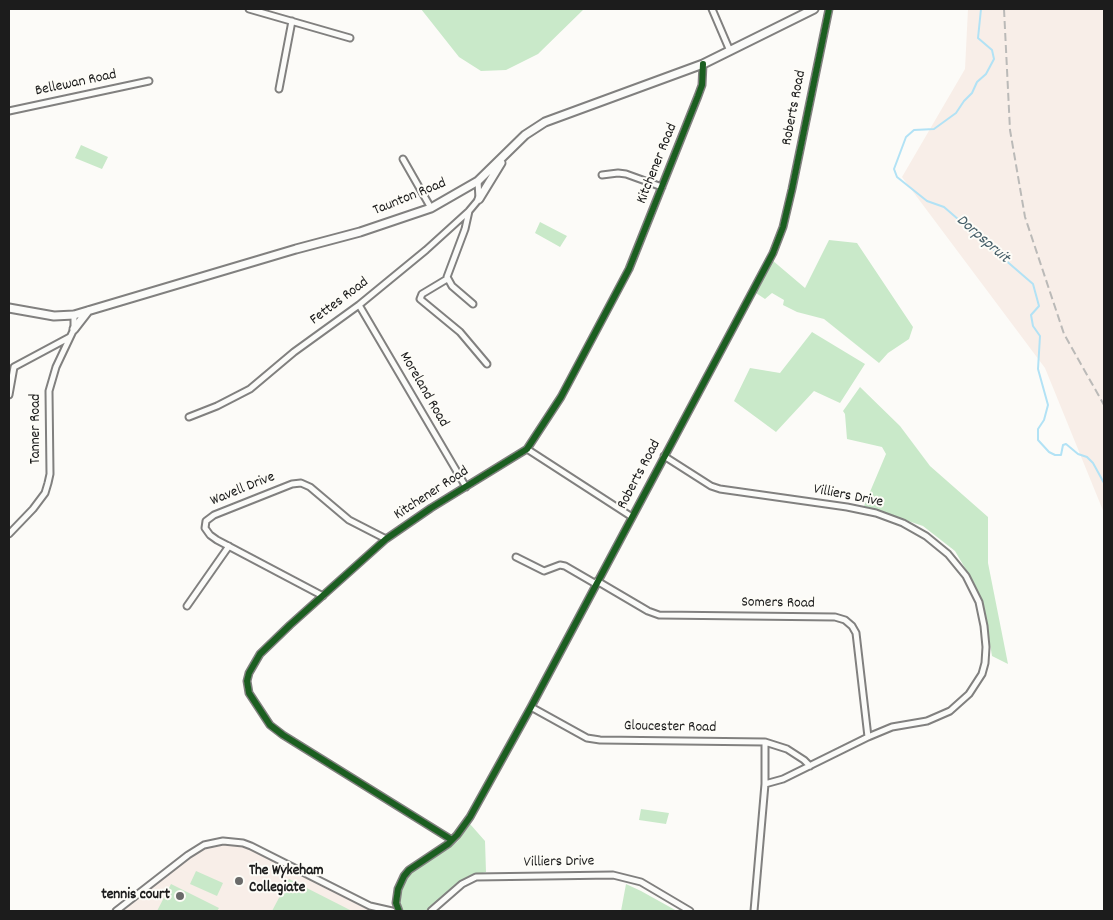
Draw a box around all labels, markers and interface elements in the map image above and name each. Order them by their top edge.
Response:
street label: Bellewan Road [34,67,118,101]
street label: Roberts Road [779,69,811,147]
street label: Kitchener Road [634,121,682,207]
street label: Taunton Road [371,175,449,221]
water label: Dorpspruit [951,212,1013,268]
street label: Fettes Road [307,274,373,330]
street label: Moreland Road [394,349,452,431]
street label: Tanner Road [28,394,46,464]
street label: Roberts Road [614,437,666,513]
street label: Kitchener Road [391,463,473,525]
street label: Wavell Drive [208,469,278,511]
street label: Villiers Drive [812,481,884,513]
street label: Somers Road [741,594,815,614]
street label: Gloucester Road [624,718,716,738]
street label: Villiers Drive [524,853,594,873]
place label: The Wykeham Collegiate [249,863,324,898]
marker: The Wykeham Collegiate [233,875,245,887]
place label: tennis court [101,887,170,905]
marker: tennis court [174,890,186,902]

